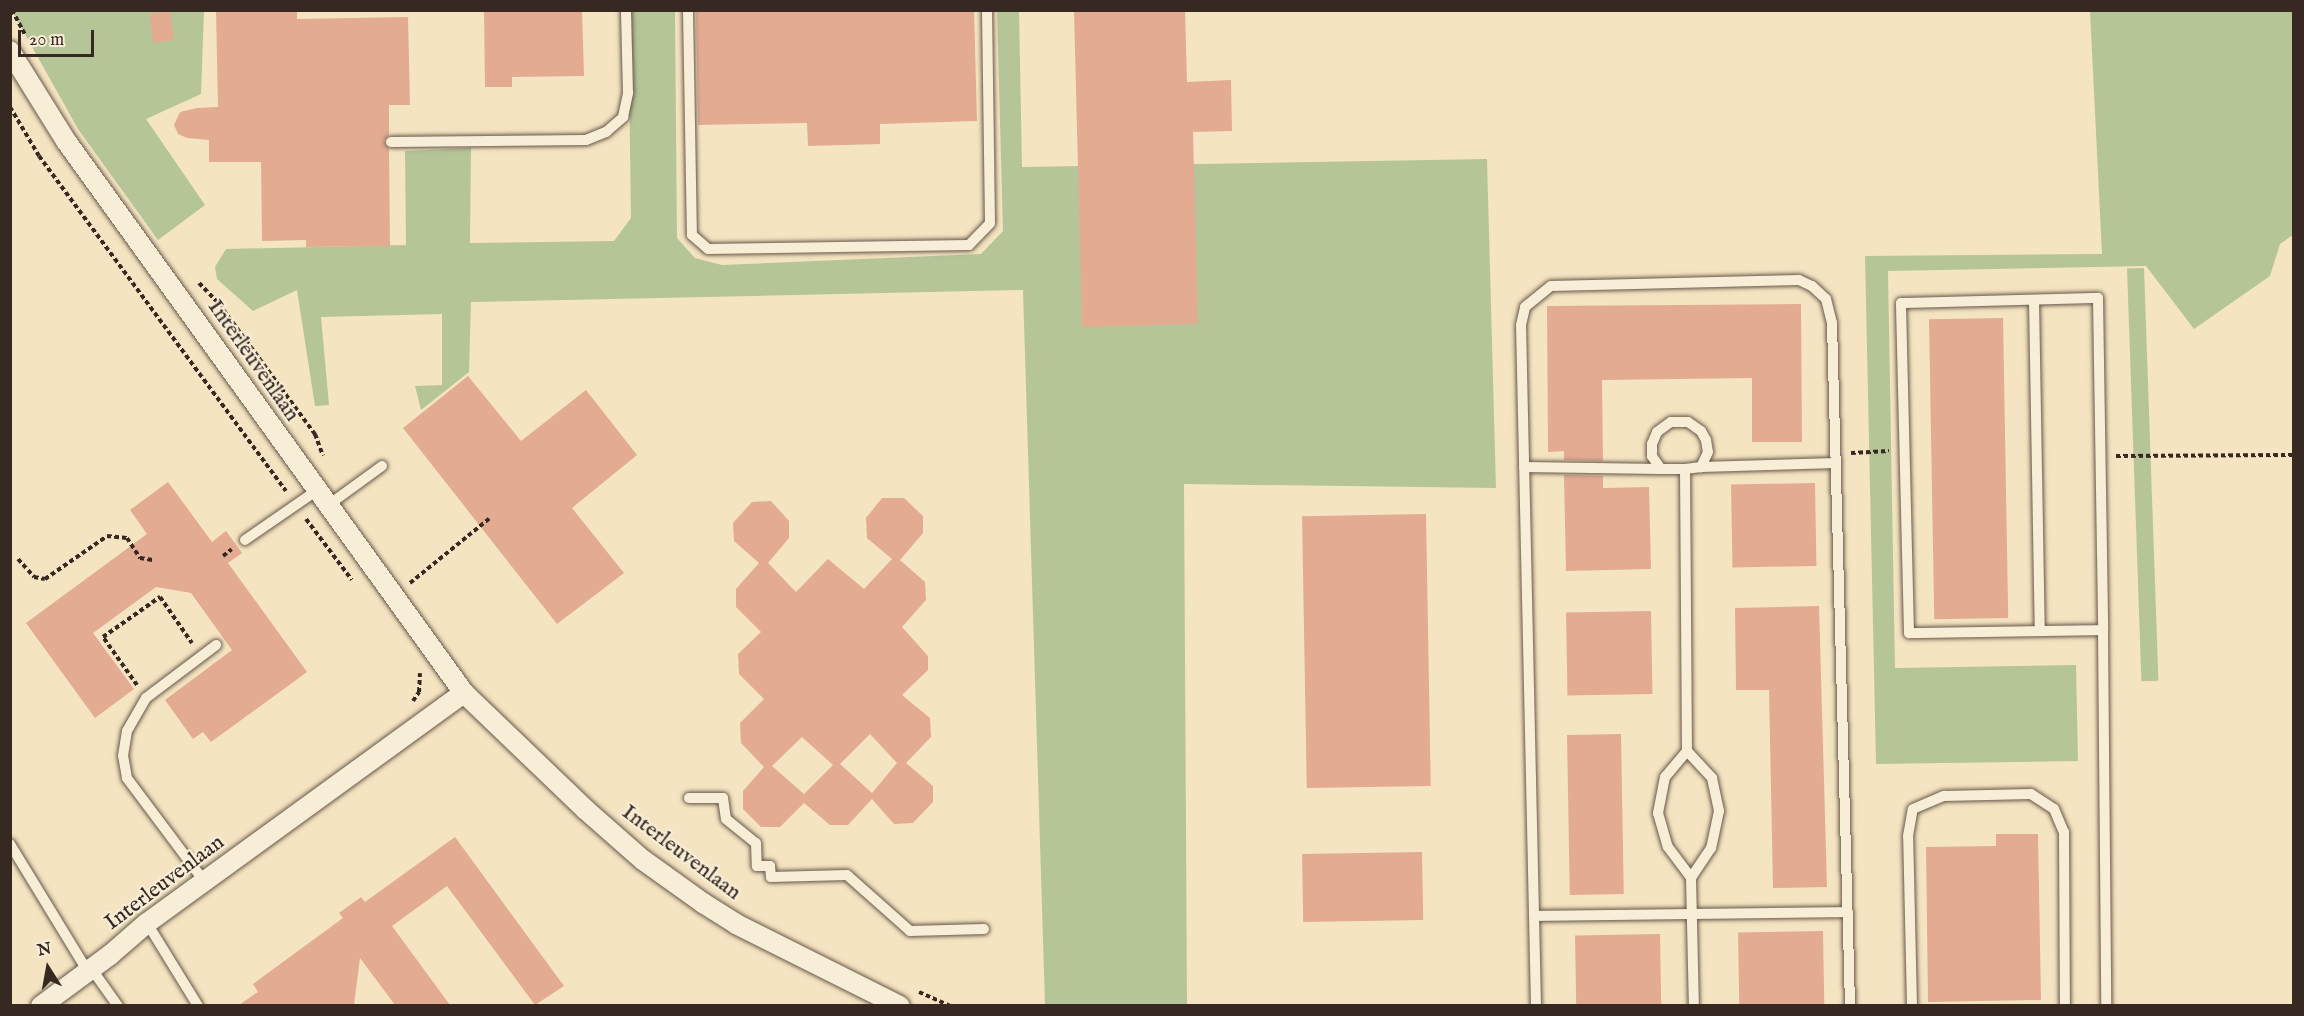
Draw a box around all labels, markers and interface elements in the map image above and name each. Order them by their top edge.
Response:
scale bar [21,18,98,56]
text: 20 m [29,29,64,52]
street label: Interleuvenlaan [201,295,305,427]
street label: Interleuvenlaan [616,800,746,906]
street label: Interleuvenlaan [100,830,230,936]
north arrow [18,938,78,998]
text: N [36,939,53,961]

